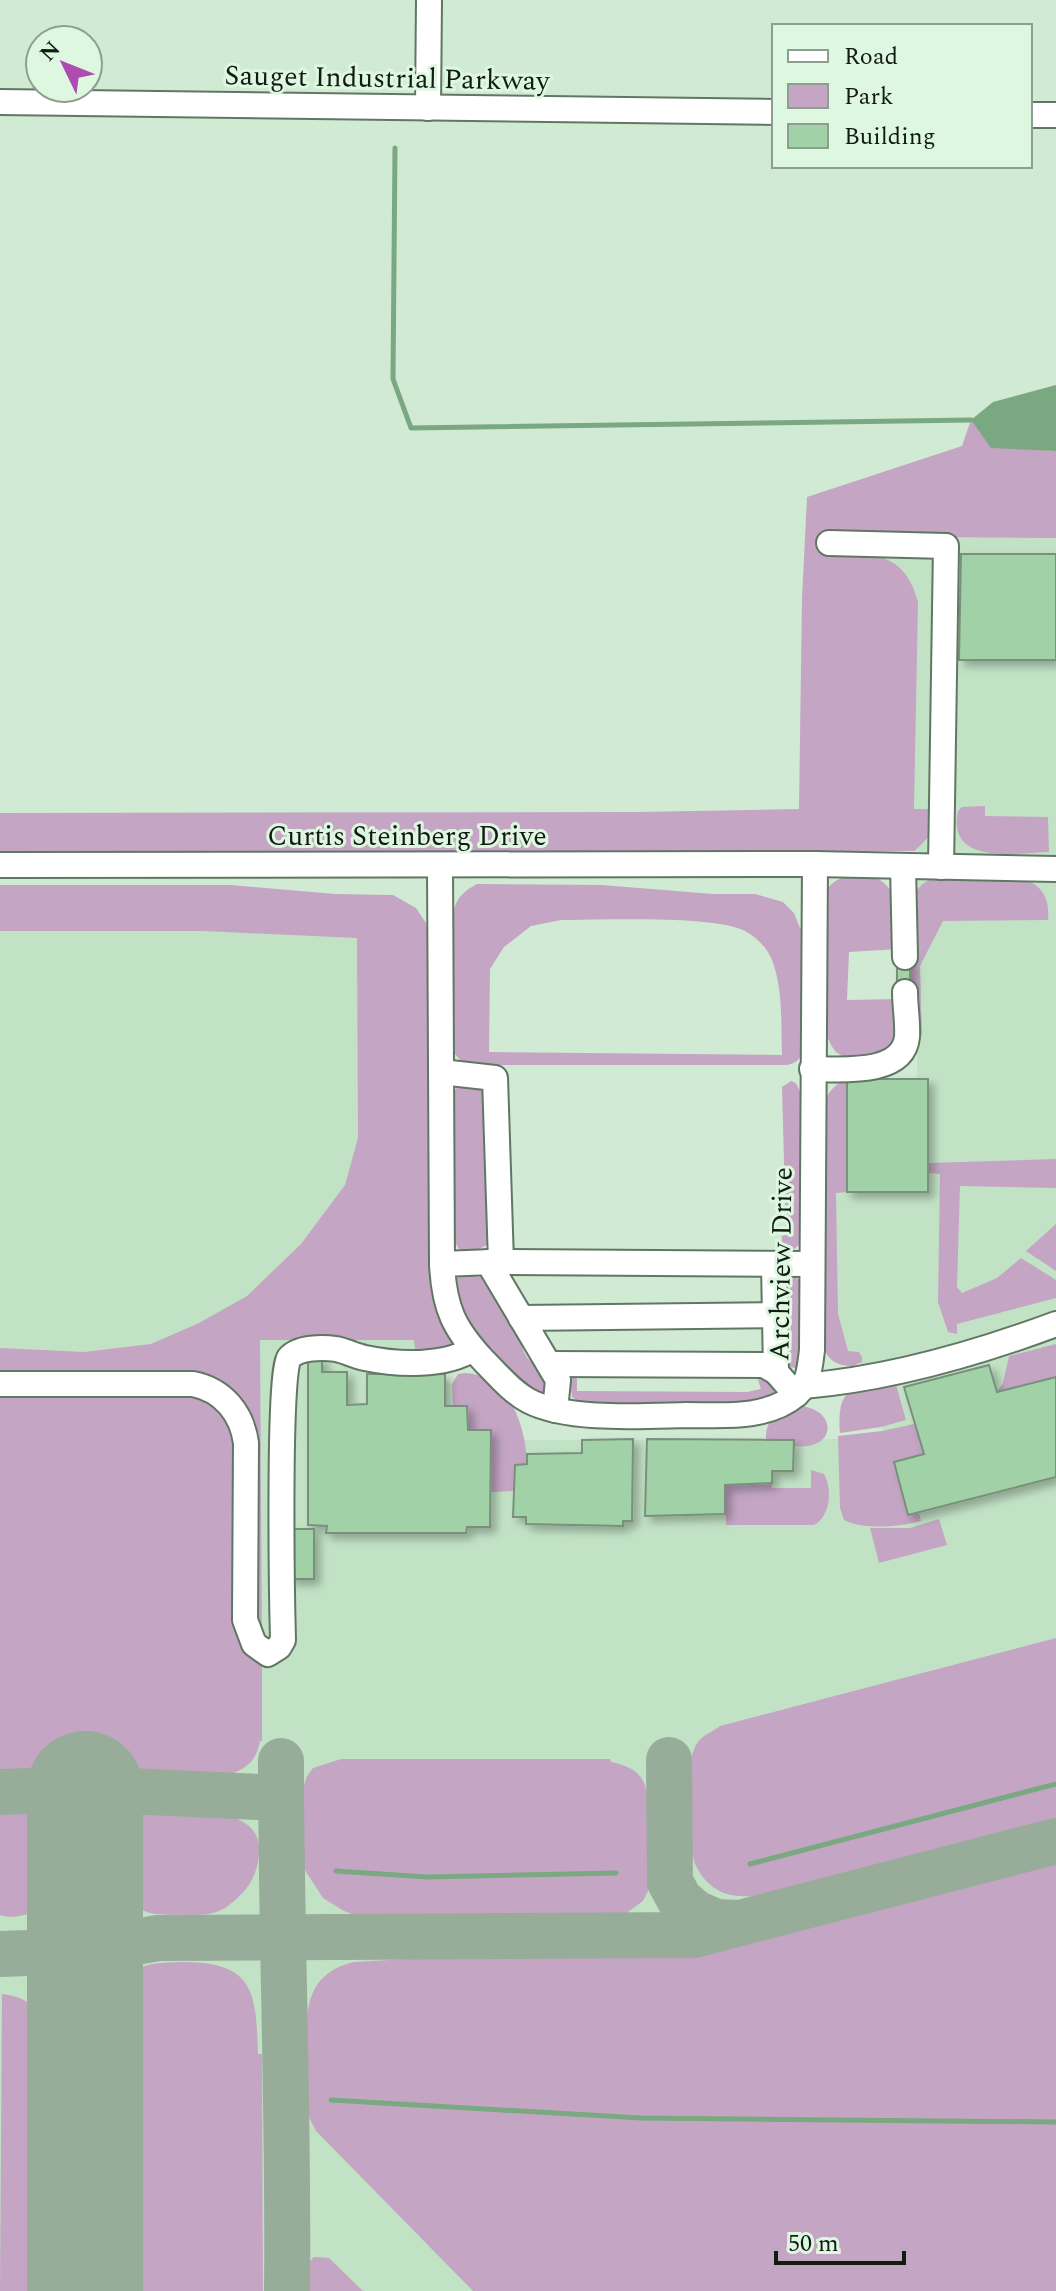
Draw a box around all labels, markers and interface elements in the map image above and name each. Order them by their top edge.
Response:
north arrow [24,24,104,104]
legend [772,24,1032,168]
text: N [32,34,69,69]
text: Road [844,39,898,75]
street label: Sauget Industrial Parkway [224,54,552,103]
text: Park [844,79,894,115]
text: Building [844,119,936,155]
street label: Curtis Steinberg Drive [267,815,547,858]
street label: Archview Drive [758,1167,805,1361]
scale bar [776,2215,904,2265]
text: 50 m [788,2226,839,2262]

